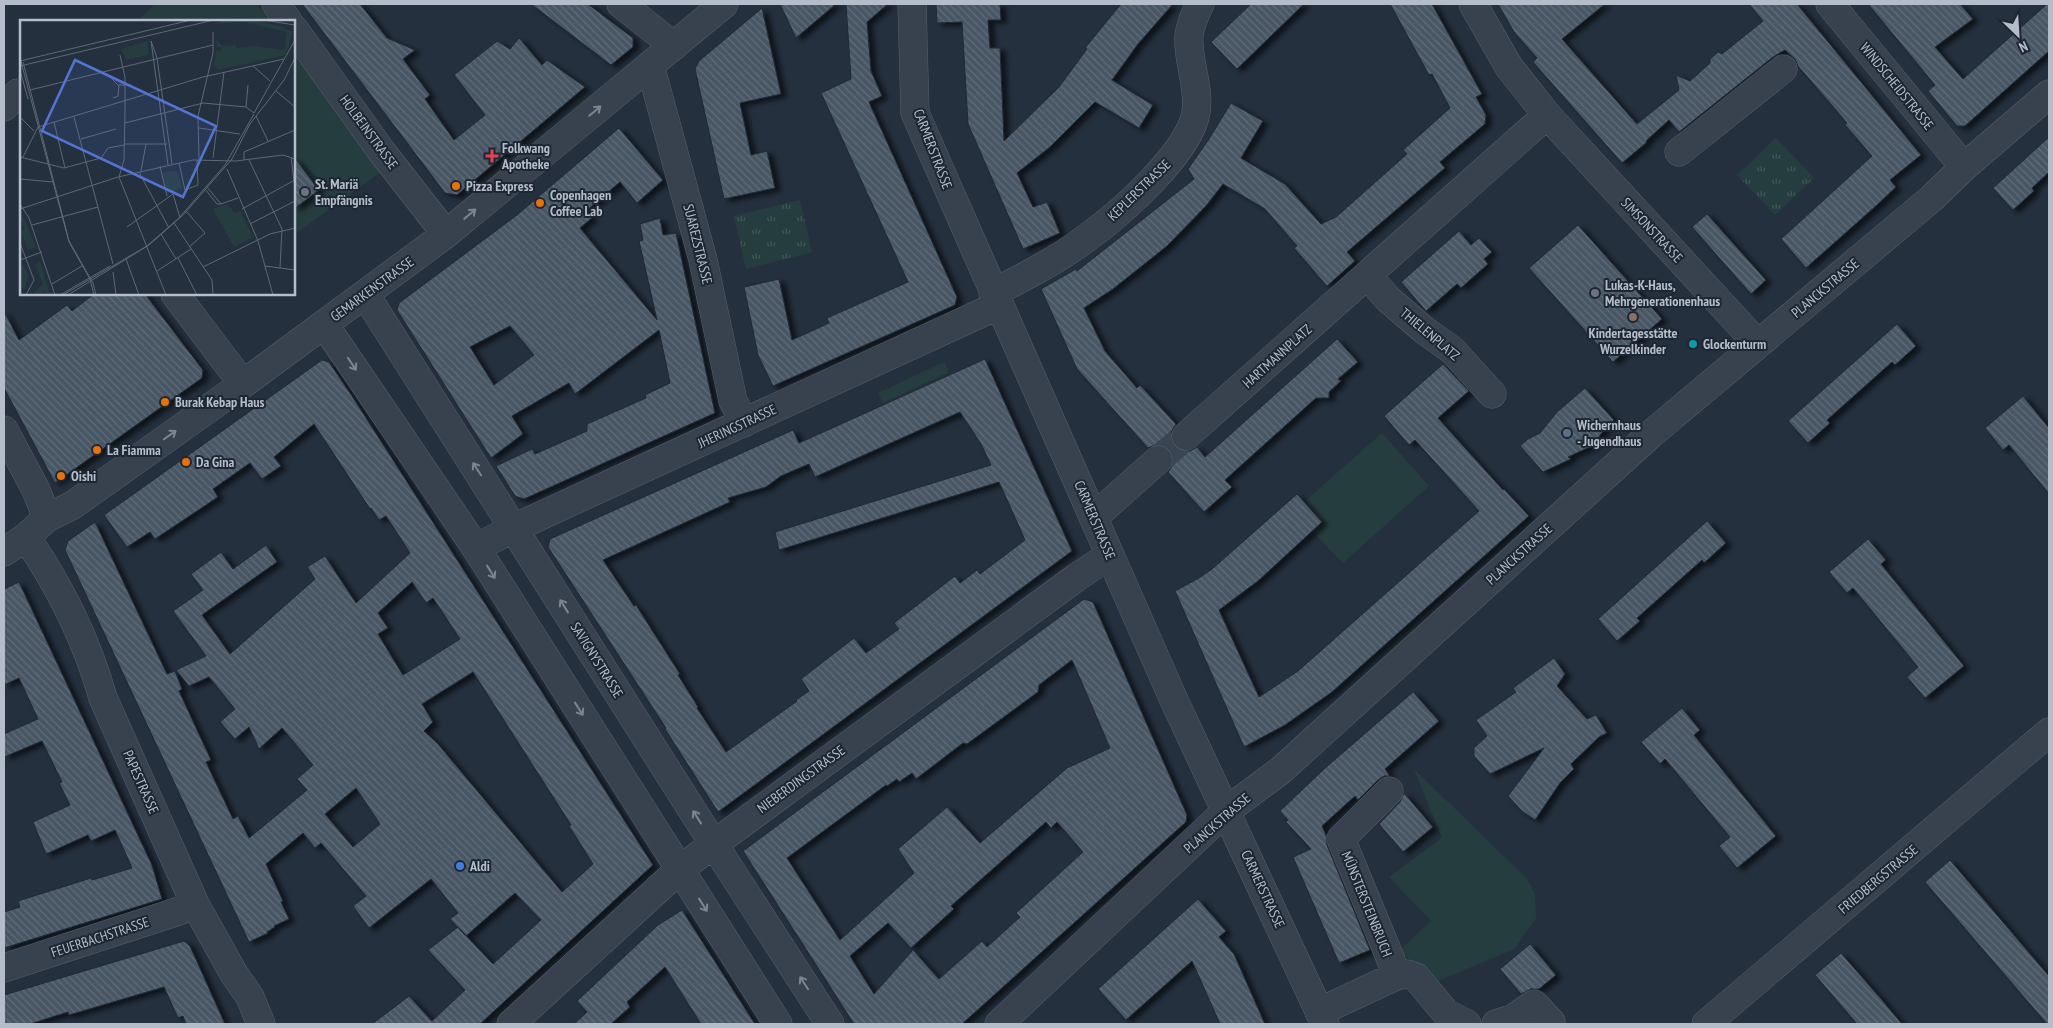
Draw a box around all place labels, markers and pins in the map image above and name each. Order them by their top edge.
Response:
place label: Folkwang Apotheke [501,139,550,173]
marker: Folkwang Apotheke [486,150,498,162]
place label: St. Mariä Empfängnis [315,175,373,209]
place label: Pizza Express [466,177,534,195]
marker: Pizza Express [450,180,462,192]
marker: St. Mariä Empfängnis [299,186,311,198]
place label: Copenhagen Coffee Lab [550,186,611,220]
marker: Copenhagen Coffee Lab [534,197,546,209]
place label: Lukas-K-Haus, Mehrgenerationenhaus [1605,276,1720,310]
marker: Lukas-K-Haus, Mehrgenerationenhaus [1589,287,1601,299]
marker: Kindertagesstätte Wurzelkinder [1627,311,1639,323]
place label: Kindertagesstätte Wurzelkinder [1588,324,1678,358]
place label: Glockenturm [1703,335,1766,353]
marker: Glockenturm [1687,338,1699,350]
place label: Burak Kebap Haus [175,393,265,411]
marker: Burak Kebap Haus [159,396,171,408]
place label: Wichernhaus - Jugendhaus [1576,416,1641,450]
marker: Wichernhaus - Jugendhaus [1561,427,1573,439]
place label: La Fiamma [107,441,161,459]
marker: La Fiamma [91,444,103,456]
place label: Da Gina [196,453,234,471]
marker: Da Gina [180,456,192,468]
place label: Oishi [71,467,96,485]
marker: Oishi [55,470,67,482]
place label: Aldi [469,857,490,875]
marker: Aldi [454,860,466,872]

